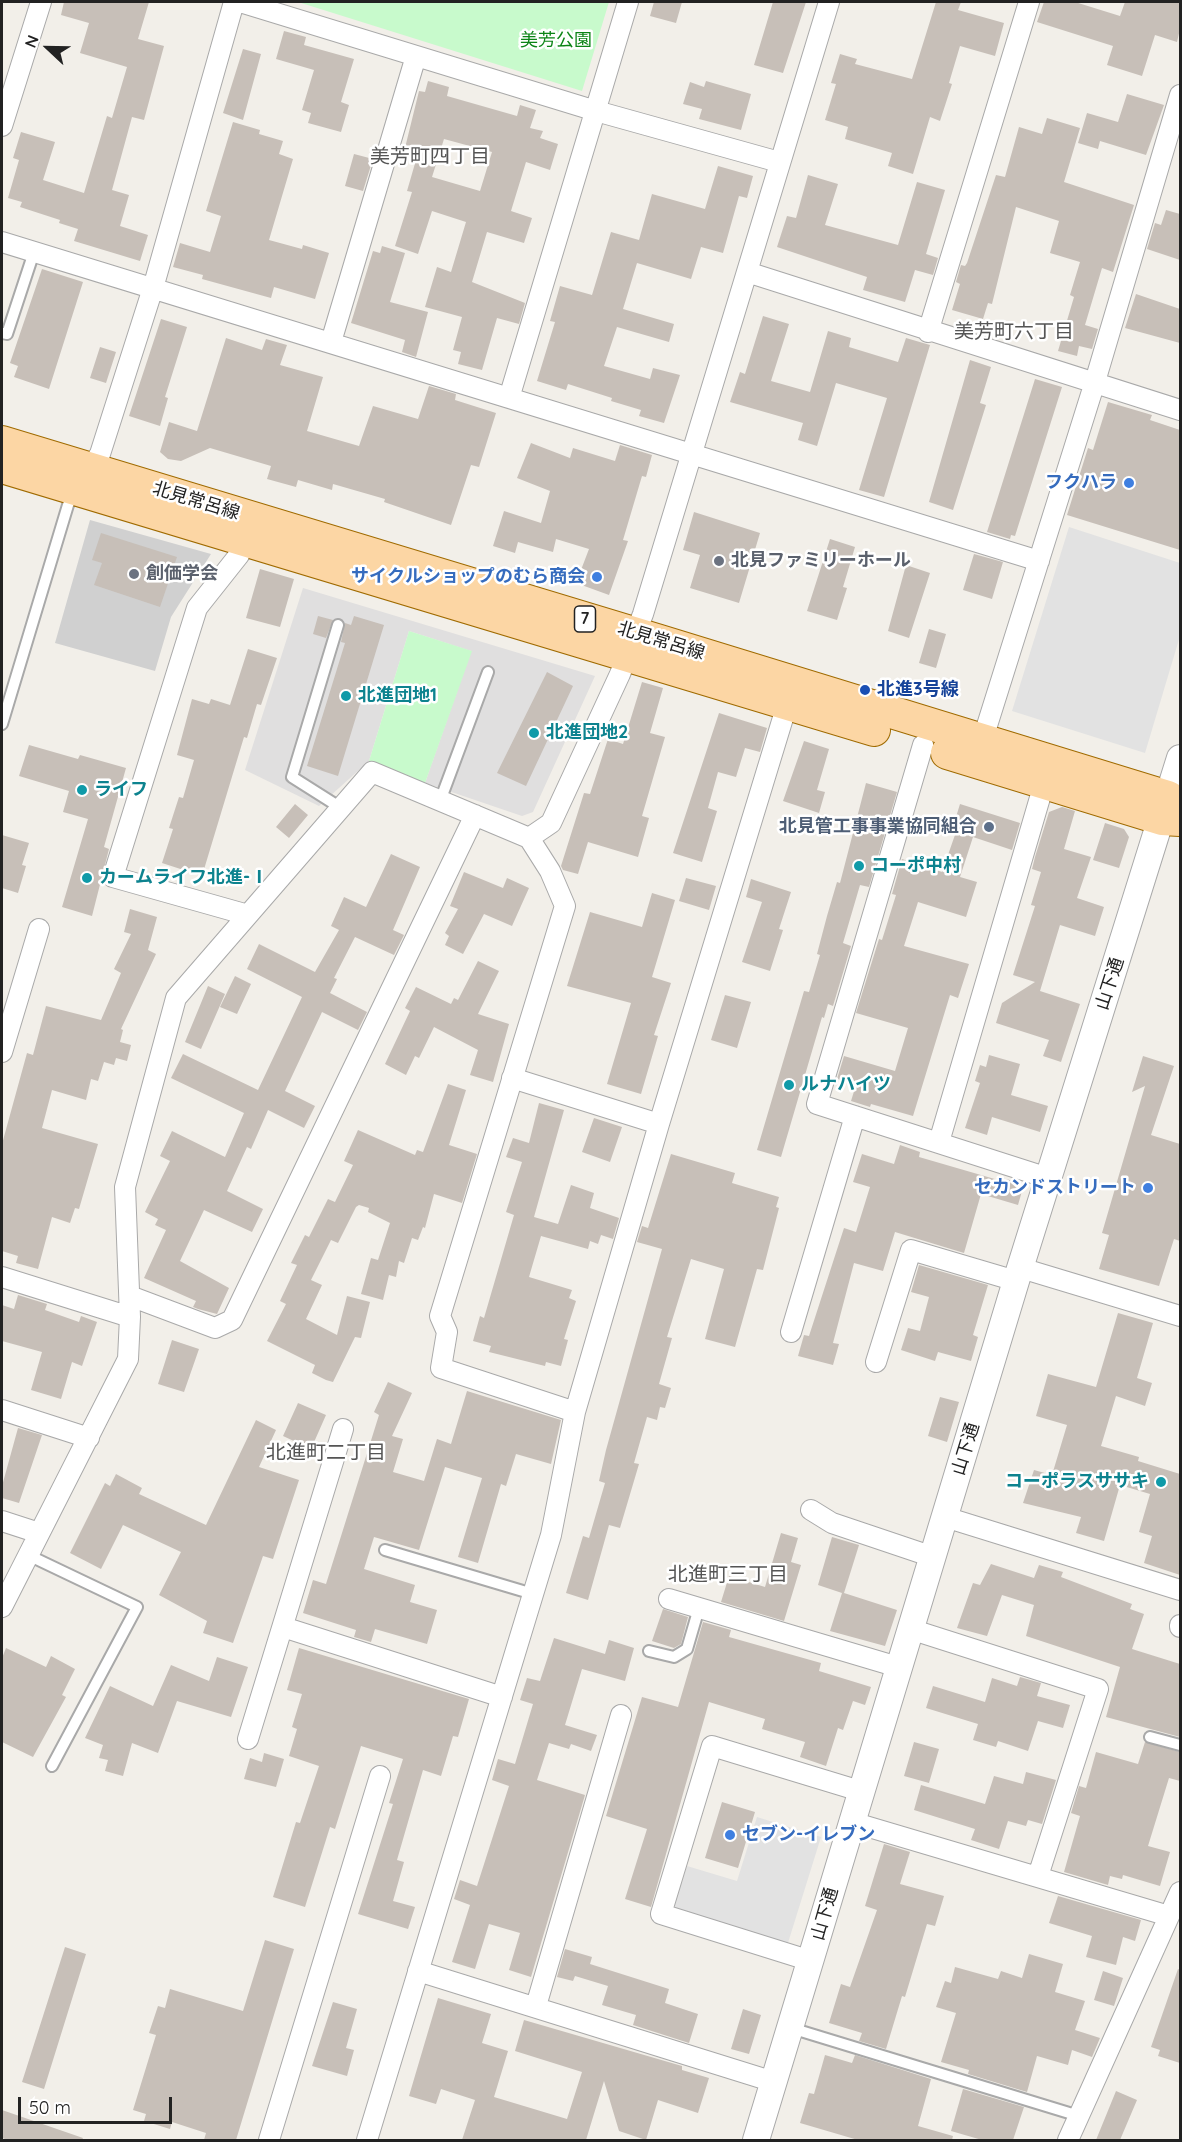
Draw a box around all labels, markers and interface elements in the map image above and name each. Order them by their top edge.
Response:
north arrow [18,18,78,78]
park label: 美芳公園 [520,30,592,52]
text: N [20,32,43,50]
district label: 美芳町四丁目 [370,145,490,169]
district label: 美芳町六丁目 [954,320,1074,344]
place label: フクハラ [1045,472,1117,494]
marker: フクハラ [1122,476,1136,490]
street label: 北見常呂線 [150,478,242,524]
place label: 北見ファミリーホール [731,550,911,572]
marker: 北見ファミリーホール [712,554,726,568]
place label: 創価学会 [146,563,218,585]
place label: サイクルショップのむら商会 [351,566,585,588]
marker: 創価学会 [127,567,141,581]
marker: サイクルショップのむら商会 [590,570,604,584]
road number: 7 [574,606,596,632]
street label: 北見常呂線 [615,618,707,664]
place label: 北進3号線 [877,679,959,701]
marker: 北進3号線 [858,683,872,697]
place label: 北進団地1 [358,685,437,707]
marker: 北進団地1 [339,689,353,703]
place label: 北進団地2 [546,722,628,744]
marker: 北進団地2 [527,726,541,740]
place label: ライフ [94,779,148,801]
marker: ライフ [75,783,89,797]
place label: 北見管工事事業協同組合 [779,816,977,838]
marker: 北見管工事事業協同組合 [982,820,996,834]
place label: コーポ中村 [871,855,961,877]
marker: コーポ中村 [852,859,866,873]
place label: カームライフ北進‐Ⅰ [99,867,268,889]
marker: カームライフ北進‐Ⅰ [80,871,94,885]
street label: 山下通 [1091,955,1129,1013]
place label: ルナハイツ [801,1074,891,1096]
marker: ルナハイツ [782,1078,796,1092]
place label: セカンドストリート [974,1177,1136,1199]
marker: セカンドストリート [1141,1181,1155,1195]
street label: 山下通 [948,1420,984,1478]
district label: 北進町二丁目 [266,1441,386,1465]
place label: コーポラスササキ [1005,1471,1149,1493]
marker: コーポラスササキ [1154,1475,1168,1489]
district label: 北進町三丁目 [668,1563,788,1587]
place label: セブン-イレブン [742,1824,875,1846]
marker: セブン-イレブン [723,1828,737,1842]
street label: 山下通 [807,1885,843,1943]
scale bar [21,2085,176,2123]
text: 50 m [29,2096,71,2119]

